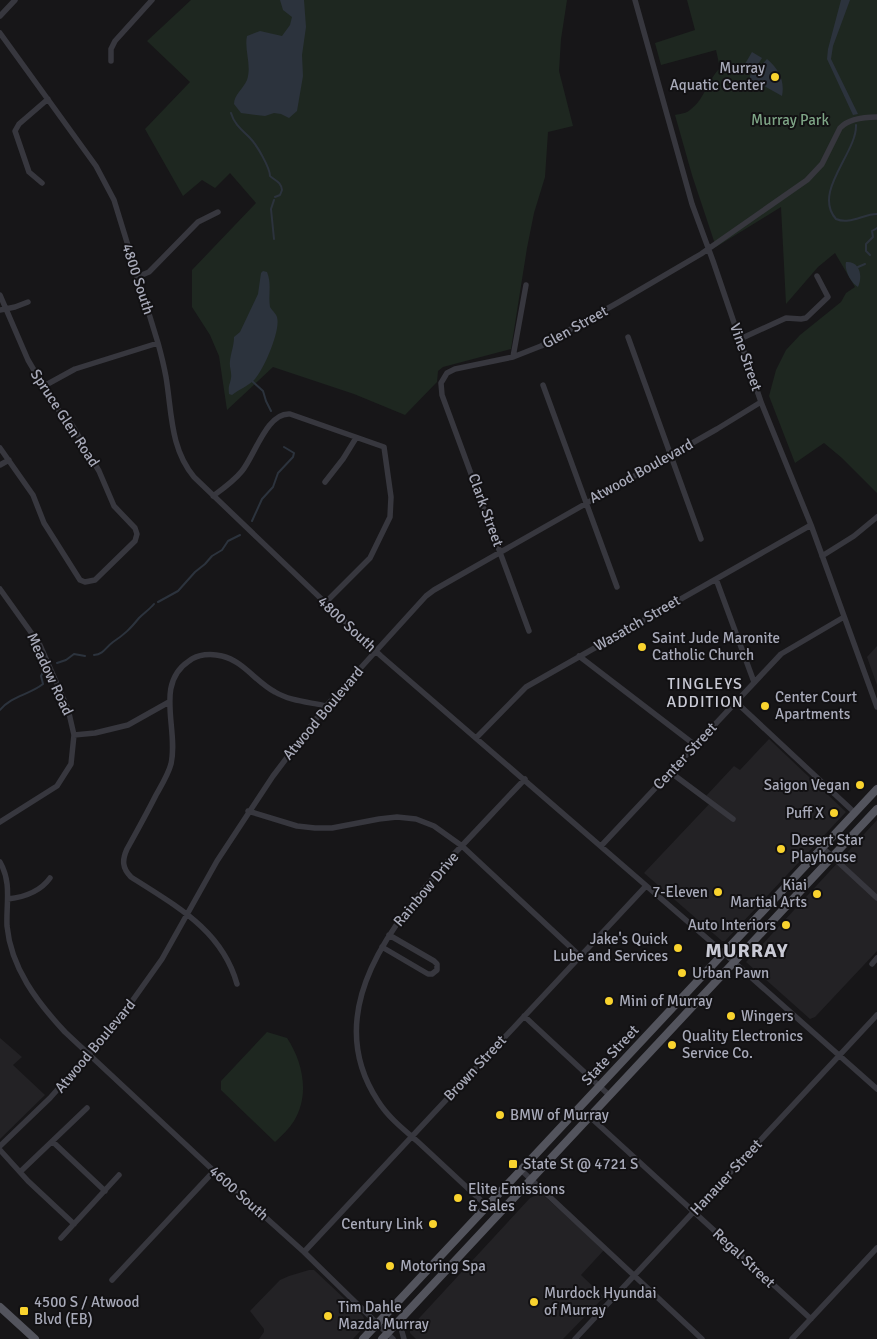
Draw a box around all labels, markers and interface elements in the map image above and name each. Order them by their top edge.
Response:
place label: Murray Aquatic Center [670,59,765,94]
marker: Murray Aquatic Center [769,71,781,83]
park label: Murray Park [751,111,829,129]
street label: 4800 South [118,241,158,317]
street label: Glen Street [539,302,611,352]
street label: Vine Street [726,321,766,393]
street label: Spruce Glen Road [27,366,103,470]
street label: Atwood Boulevard [586,435,696,507]
street label: Clark Street [464,471,508,549]
street label: Wasatch Street [591,591,683,655]
street label: 4800 South [314,592,380,656]
place label: Saint Jude Maronite Catholic Church [652,629,780,664]
street label: Meadow Road [23,630,77,718]
marker: Saint Jude Maronite Catholic Church [636,641,648,653]
street label: Atwood Boulevard [279,663,367,763]
district label: TINGLEYS ADDITION [666,674,744,712]
place label: Center Court Apartments [775,688,857,723]
marker: Center Court Apartments [759,700,771,712]
street label: Center Street [649,719,721,793]
place label: Saigon Vegan [764,776,850,794]
marker: Saigon Vegan [854,779,866,791]
place label: Puff X [786,804,824,822]
marker: Puff X [828,807,840,819]
place label: Desert Star Playhouse [791,831,864,866]
marker: Desert Star Playhouse [775,843,787,855]
street label: Rainbow Drive [390,848,462,930]
place label: Kiai Martial Arts [730,876,807,911]
place label: 7-Eleven [652,883,708,901]
marker: 7-Eleven [712,886,724,898]
marker: Kiai Martial Arts [811,888,823,900]
place label: Auto Interiors [688,916,776,934]
marker: Auto Interiors [780,919,792,931]
place label: Jake's Quick Lube and Services [553,930,668,965]
district label: MURRAY [705,938,789,963]
marker: Jake's Quick Lube and Services [672,942,684,954]
place label: Urban Pawn [692,964,769,982]
marker: Urban Pawn [676,967,688,979]
place label: Mini of Murray [619,992,712,1010]
marker: Mini of Murray [603,995,615,1007]
street label: Atwood Boulevard [51,996,139,1096]
place label: Wingers [741,1007,794,1025]
marker: Wingers [725,1010,737,1022]
street label: State Street [577,1021,643,1089]
place label: Quality Electronics Service Co. [682,1027,803,1062]
street label: Brown Street [440,1031,510,1105]
marker: Quality Electronics Service Co. [666,1039,678,1051]
place label: BMW of Murray [510,1106,609,1124]
marker: BMW of Murray [494,1109,506,1121]
street label: Hanauer Street [686,1135,766,1219]
place label: State St @ 4721 S [523,1155,638,1173]
marker: State St @ 4721 S [507,1158,519,1170]
street label: 4600 South [206,1162,272,1224]
place label: Elite Emissions & Sales [468,1180,565,1215]
marker: Elite Emissions & Sales [452,1192,464,1204]
place label: Century Link [341,1215,423,1233]
marker: Century Link [427,1218,439,1230]
street label: Regal Street [709,1225,779,1291]
place label: Motoring Spa [400,1257,486,1275]
marker: Motoring Spa [384,1260,396,1272]
place label: Murdock Hyundai of Murray [544,1284,657,1319]
place label: 4500 S / Atwood Blvd (EB) [34,1293,139,1328]
marker: Murdock Hyundai of Murray [528,1296,540,1308]
place label: Tim Dahle Mazda Murray [338,1298,429,1333]
marker: 4500 S / Atwood Blvd (EB) [18,1305,30,1317]
marker: Tim Dahle Mazda Murray [322,1310,334,1322]

